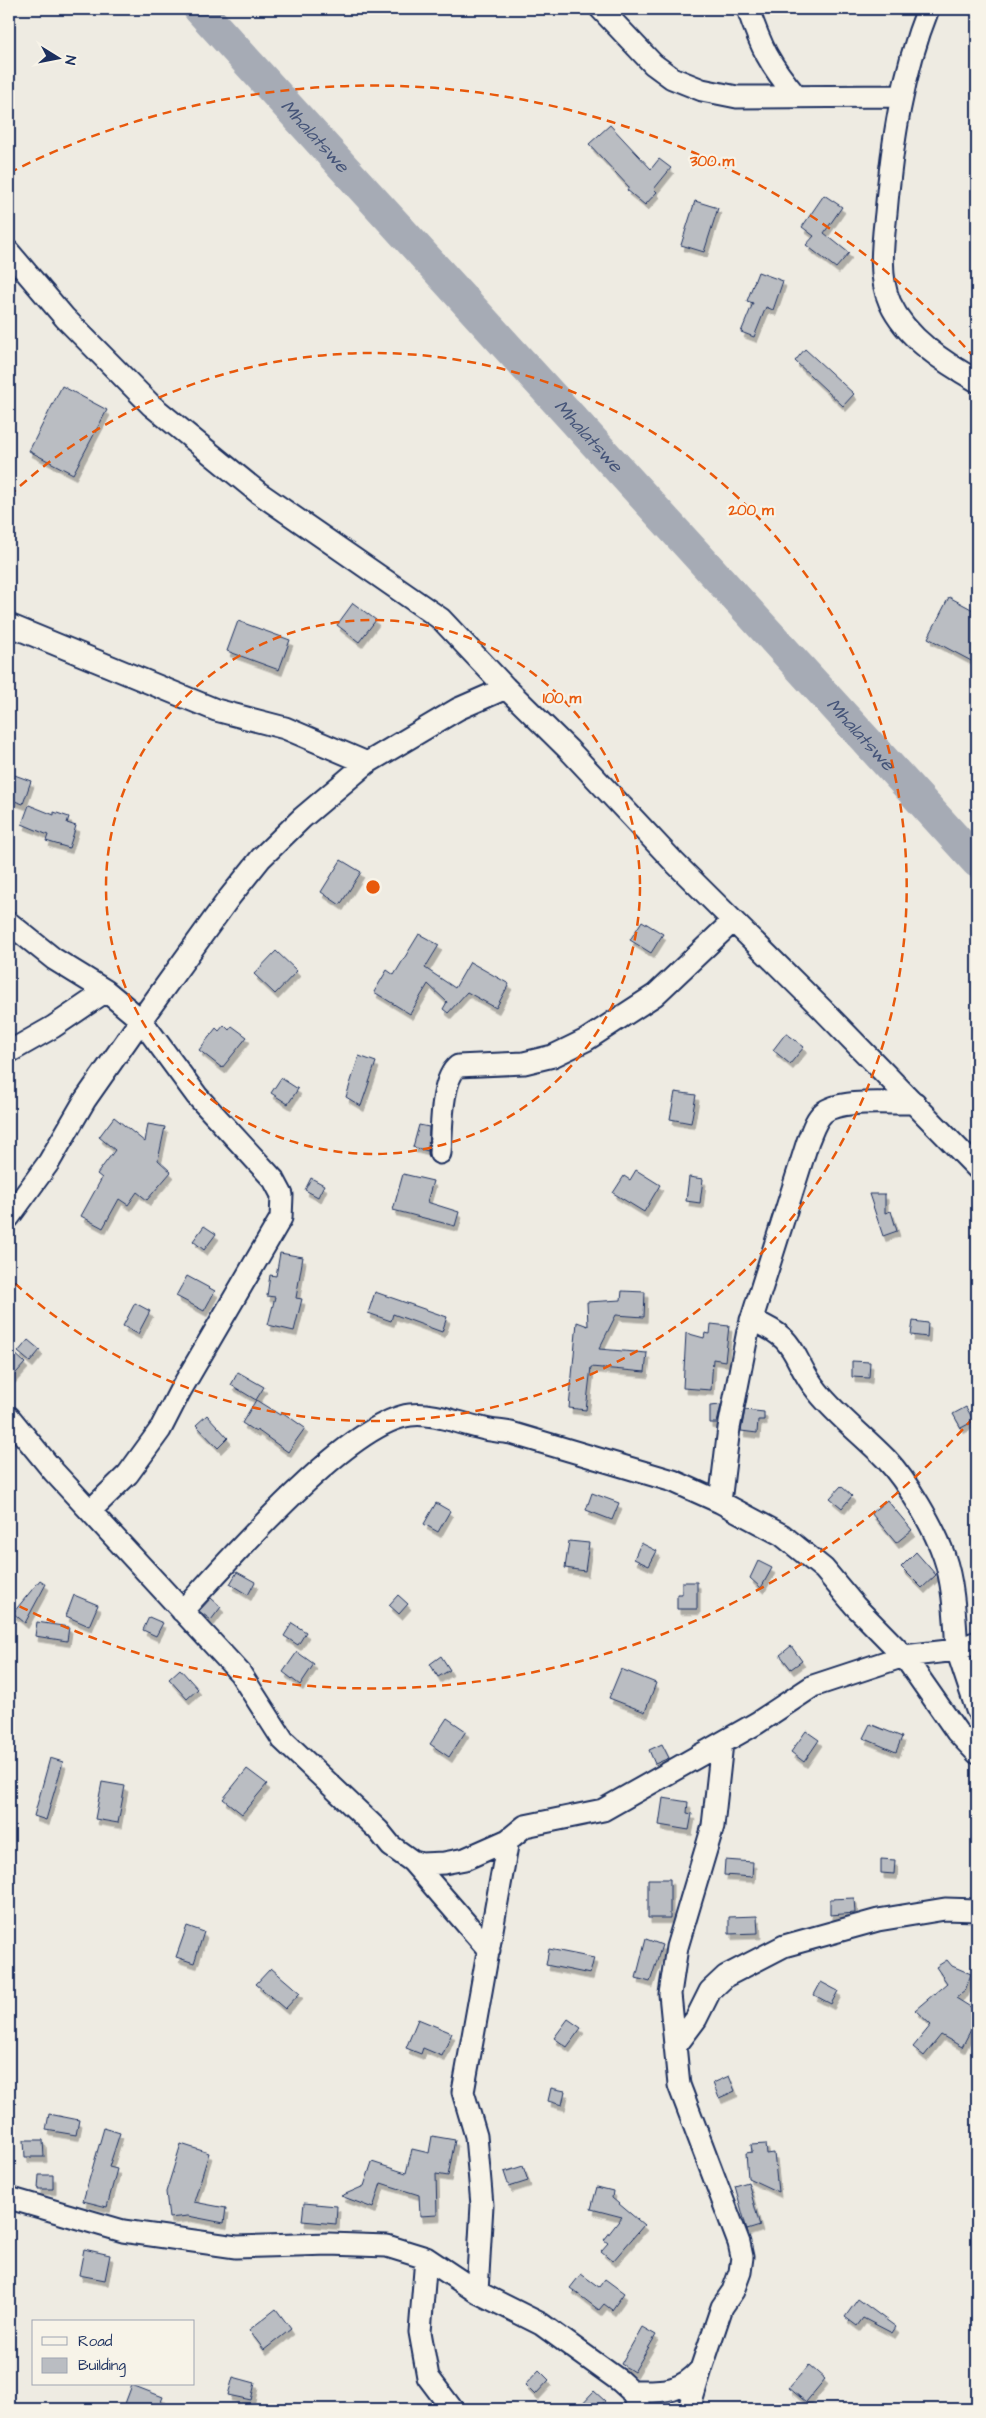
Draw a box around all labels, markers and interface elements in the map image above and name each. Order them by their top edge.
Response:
north arrow [32,32,82,82]
text: N [59,54,80,66]
water label: Mhalatswe [274,94,356,180]
text: 300 m [689,151,734,172]
water label: Mhalatswe [548,394,630,480]
text: 200 m [727,500,774,521]
text: 100 m [543,688,582,709]
water label: Mhalatswe [820,692,902,778]
centre of rings [364,878,382,896]
legend [32,2320,195,2386]
text: Road [78,2331,113,2352]
text: Building [78,2355,126,2377]

